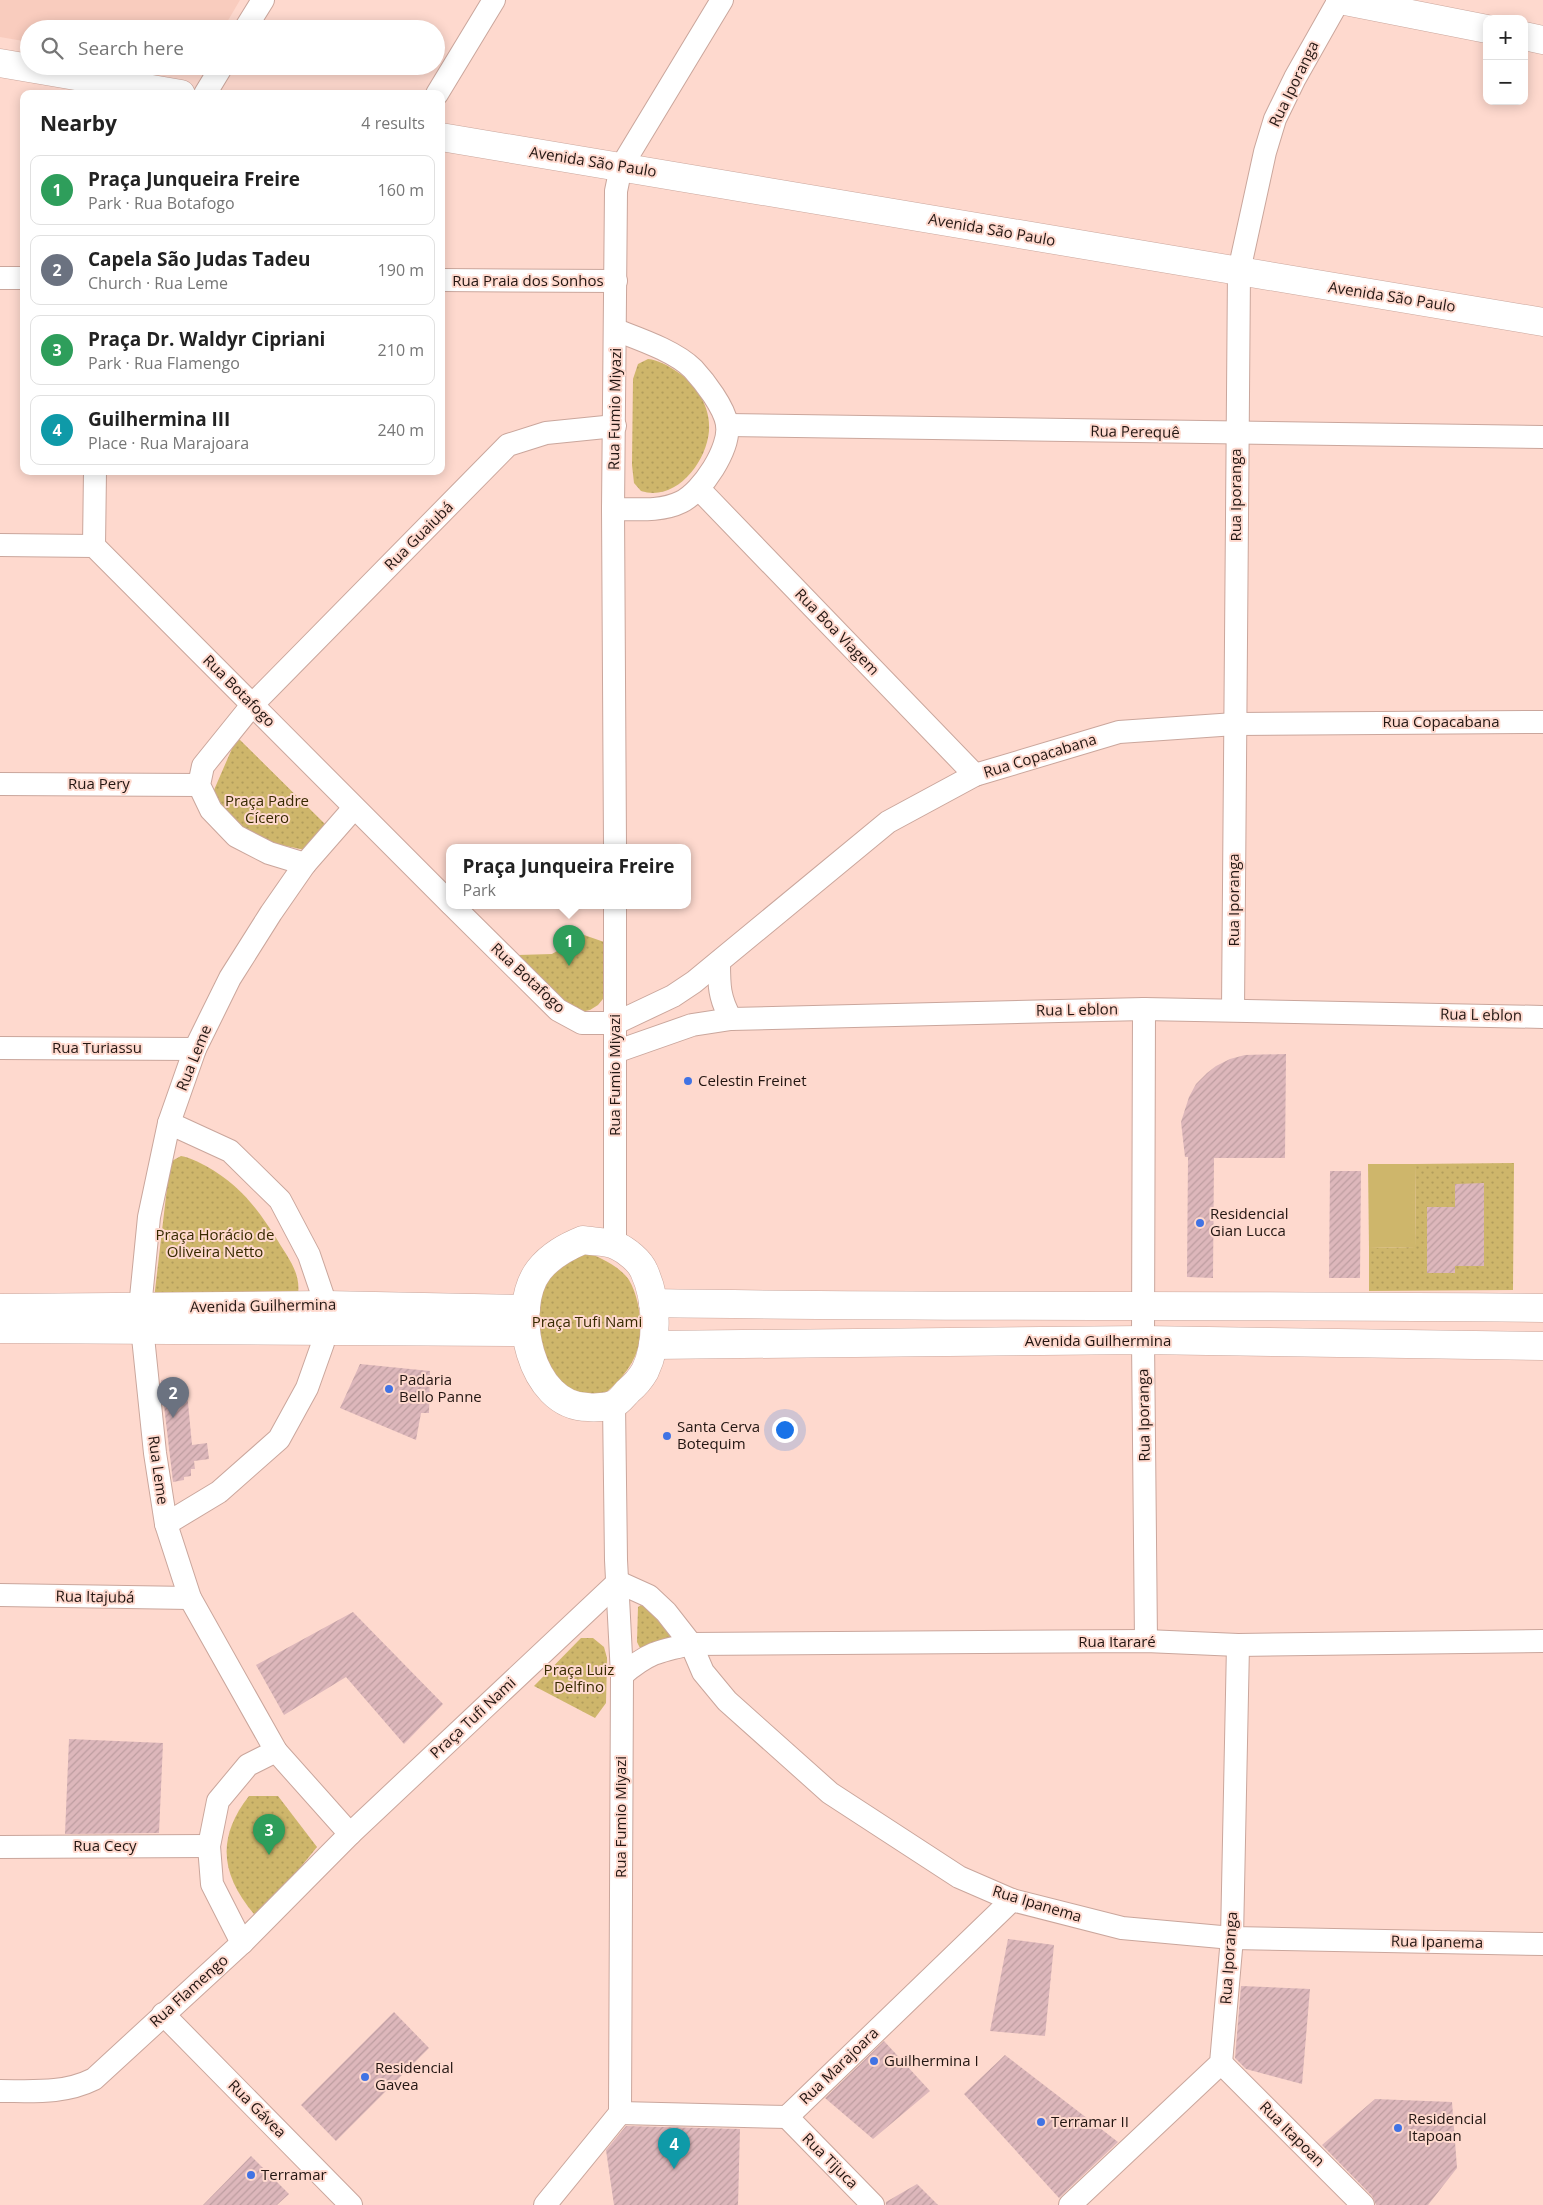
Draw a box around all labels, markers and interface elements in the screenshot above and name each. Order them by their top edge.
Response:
map controls [1483,15,1528,105]
button: + [1483,15,1528,60]
search box [20,20,445,75]
icon: search [38,34,66,62]
text: Search here [78,35,184,61]
street label: Rua Iporanga [1264,37,1323,130]
button: − [1483,60,1528,105]
text: Nearby [40,109,117,137]
text: 4 results [361,112,425,134]
street label: Avenida São Paulo [528,141,658,181]
text: Praça Junqueira Freire [88,166,300,192]
text: 1 [52,179,62,201]
text: 160 m [378,179,424,201]
text: Park · Rua Botafogo [88,192,235,214]
street label: Avenida São Paulo [927,208,1057,250]
text: Capela São Judas Tadeu [88,246,311,272]
text: 2 [52,259,62,281]
text: 190 m [378,259,424,281]
street label: Rua Praia dos Sonhos [452,270,604,290]
text: Church · Rua Leme [88,272,228,294]
street label: Avenida São Paulo [1327,276,1457,316]
text: Praça Dr. Waldyr Cipriani [88,326,325,352]
text: 3 [52,339,62,361]
text: 210 m [378,339,424,361]
street label: Rua Fumio Miyazi [603,348,625,470]
text: Park · Rua Flamengo [88,352,240,374]
text: Guilhermina III [88,406,230,432]
text: 4 [52,419,62,441]
text: 240 m [378,419,424,441]
street label: Rua Perequê [1090,420,1180,442]
text: Place · Rua Marajoara [88,432,249,454]
street label: Rua Iporanga [1225,448,1245,542]
street label: Rua Guaiubá [380,497,457,574]
street label: Rua Boa Viagem [791,584,884,679]
street label: Rua Botafogo [199,650,280,731]
street label: Rua Copacabana [1382,711,1500,731]
street label: Rua Copacabana [981,728,1099,782]
street label: Rua Pery [68,773,130,793]
park label: Praça Padre Cícero [225,790,309,827]
popup [446,844,691,909]
text: Praça Junqueira Freire [463,853,675,879]
street label: Rua Iporanga [1223,853,1243,947]
text: Park [463,879,496,901]
pin: 1 [553,925,585,966]
street label: Rua Botafogo [487,938,570,1017]
street label: Rua L eblon [1036,998,1118,1020]
street label: Rua L eblon [1440,1003,1522,1025]
street label: Rua Fumio Miyazi [604,1014,624,1136]
street label: Rua Leme [171,1022,215,1093]
street label: Rua Turiassu [52,1037,142,1057]
place label: Celestin Freinet [698,1070,807,1090]
marker: Celestin Freinet [682,1075,694,1087]
place label: Residencial Gian Lucca [1210,1203,1289,1240]
marker: Residencial Gian Lucca [1194,1217,1206,1229]
park label: Praça Horácio de Oliveira Netto [156,1224,274,1261]
street label: Avenida Guilhermina [190,1294,336,1316]
park label: Praça Tufi Nami [532,1311,642,1331]
street label: Avenida Guilhermina [1025,1330,1171,1350]
street label: Rua Iporanga [1132,1368,1154,1462]
place label: Padaria Bello Panne [399,1369,482,1406]
pin: 2 [157,1377,189,1418]
marker: Padaria Bello Panne [383,1383,395,1395]
place label: Santa Cerva Botequim [677,1416,760,1453]
your location [772,1417,798,1443]
marker: Santa Cerva Botequim [661,1430,673,1442]
street label: Rua Leme [144,1434,174,1506]
street label: Rua Itajubá [55,1585,135,1607]
street label: Rua Itararé [1078,1631,1156,1651]
park label: Praça Luiz Delfino [544,1659,614,1696]
street label: Praça Tufi Nami [425,1672,520,1762]
street label: Rua Fumio Miyazi [610,1756,630,1878]
pin: 3 [253,1814,285,1855]
street label: Rua Cecy [73,1835,137,1855]
street label: Rua Ipanema [990,1880,1084,1926]
street label: Rua Iporanga [1215,1911,1241,2005]
street label: Rua Ipanema [1391,1930,1483,1952]
street label: Rua Flamengo [145,1950,232,2031]
street label: Rua Marajoara [794,2022,882,2108]
place label: Guilhermina I [884,2050,979,2070]
marker: Guilhermina I [868,2055,880,2067]
place label: Residencial Gavea [375,2057,454,2094]
marker: Residencial Gavea [359,2071,371,2083]
street label: Rua Gávea [224,2075,291,2142]
street label: Rua Itapoan [1256,2096,1330,2170]
place label: Residencial Itapoan [1408,2108,1487,2145]
place label: Terramar II [1051,2111,1129,2131]
marker: Terramar II [1035,2116,1047,2128]
marker: Residencial Itapoan [1392,2122,1404,2134]
pin: 4 [658,2128,690,2169]
street label: Rua Tijuca [798,2128,863,2193]
place label: Terramar [261,2164,327,2184]
marker: Terramar [245,2169,257,2181]

